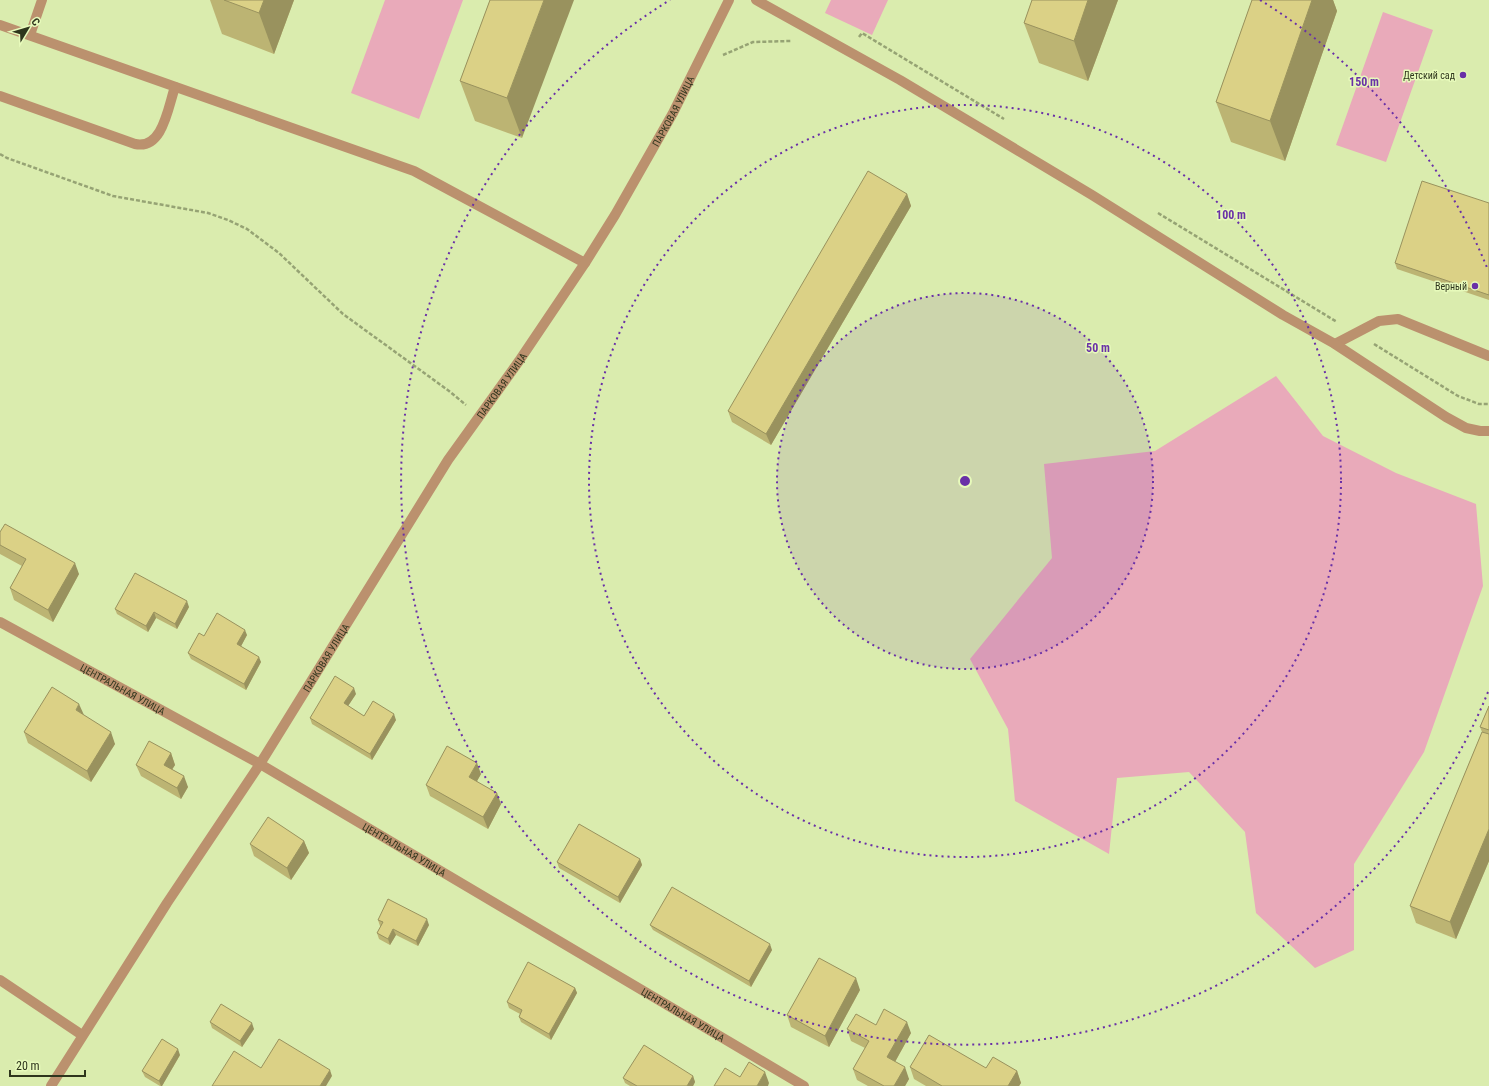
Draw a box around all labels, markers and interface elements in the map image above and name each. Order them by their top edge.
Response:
north arrow [8,8,48,48]
text: С [28,16,43,29]
place label: Детский сад [1403,70,1456,81]
marker: Детский сад [1458,70,1468,80]
street label: ПАРКОВАЯ УЛИЦА [650,74,696,148]
text: 150 m [1349,75,1379,89]
text: 100 m [1216,208,1246,222]
place label: Верный [1435,281,1467,292]
marker: Верный [1470,281,1480,291]
text: 50 m [1086,341,1110,355]
street label: ПАРКОВАЯ УЛИЦА [474,350,529,420]
centre of rings [958,474,972,488]
street label: ПАРКОВАЯ УЛИЦА [301,621,351,694]
street label: ЦЕНТРАЛЬНАЯ УЛИЦА [79,662,167,717]
street label: ЦЕНТРАЛЬНАЯ УЛИЦА [361,821,448,878]
street label: ЦЕНТРАЛЬНАЯ УЛИЦА [640,986,727,1044]
scale bar [10,1052,85,1078]
text: 20 m [16,1059,40,1073]

